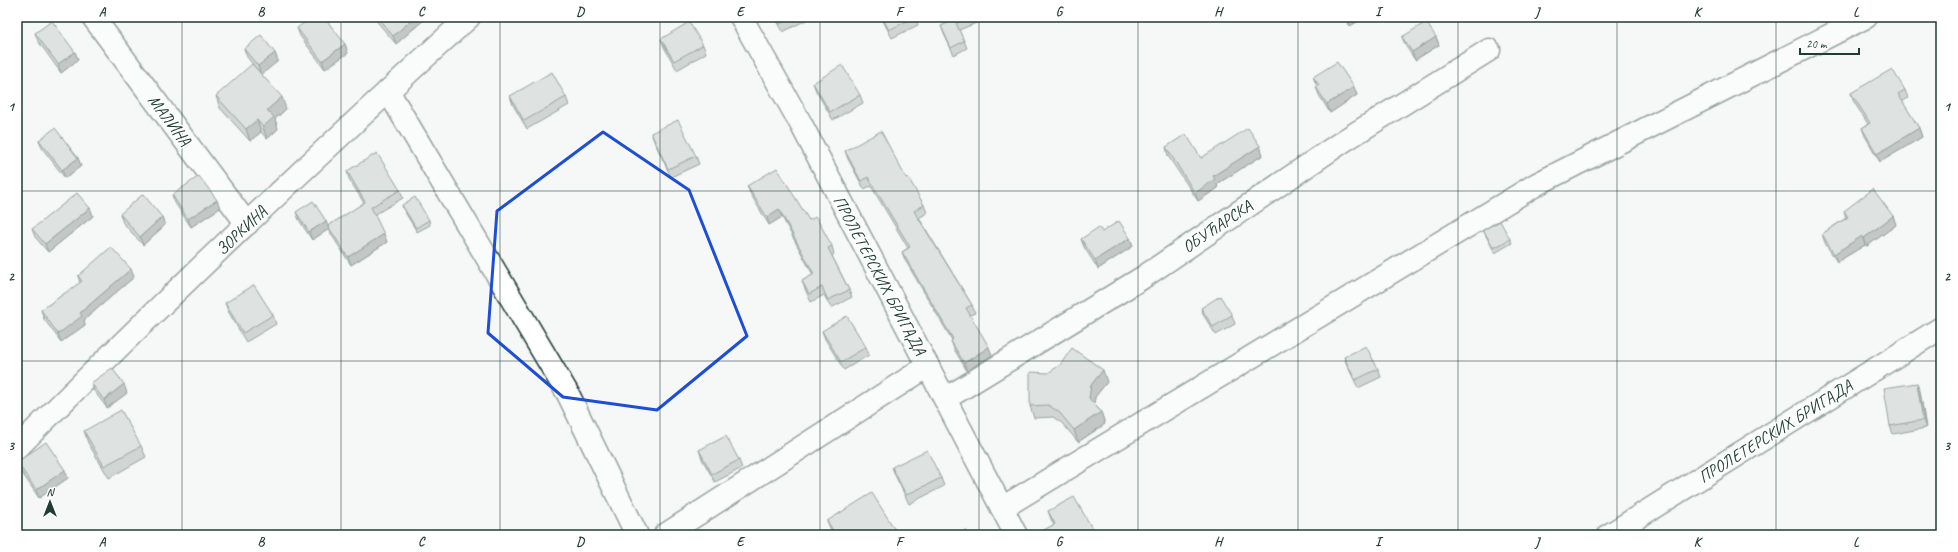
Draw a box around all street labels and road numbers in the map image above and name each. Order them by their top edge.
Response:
street label: МАЛИНА [144,90,196,150]
street label: ПРОЛЕТЕРСКИХ БРИГАДА [829,192,931,360]
street label: ОБУЋАРСКА [1178,195,1257,257]
street label: ЗОРКИНА [212,201,272,260]
street label: ПРОЛЕТЕРСКИХ БРИГАДА [1694,375,1857,487]

